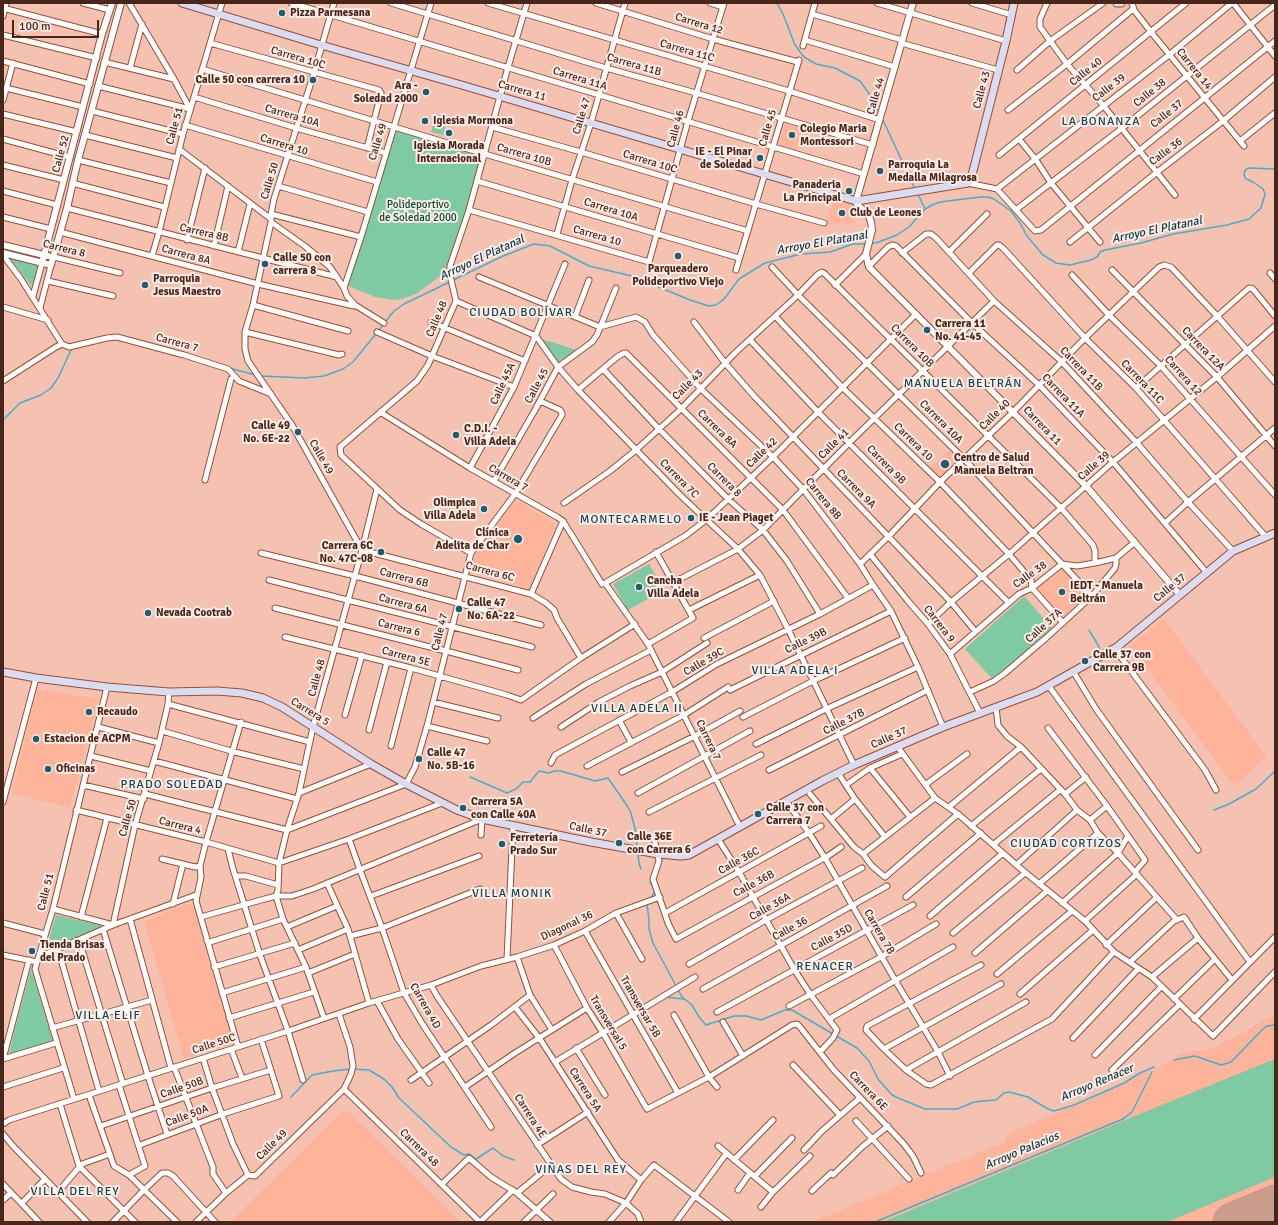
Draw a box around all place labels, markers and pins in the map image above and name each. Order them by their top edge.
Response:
place label: Pizza Parmesana [290,6,371,20]
marker: Pizza Parmesana [277,8,287,18]
place label: Calle 50 con carrera 10 [195,73,305,87]
marker: Calle 50 con carrera 10 [308,75,318,85]
place label: Ara - Soledad 2000 [354,79,418,105]
marker: Ara - Soledad 2000 [421,87,431,97]
place label: Iglesia Mormona [433,114,513,128]
marker: Iglesia Mormona [420,116,430,126]
place label: Colegio Maria Montessori [800,122,867,148]
marker: Iglesia Morada Internacional [444,128,454,138]
marker: Colegio Maria Montessori [787,130,797,140]
place label: Iglesia Morada Internacional [414,139,484,165]
place label: IE - El Pinar de Soledad [695,145,752,171]
marker: IE - El Pinar de Soledad [755,153,765,163]
place label: Parroquia La Medalla Milagrosa [888,158,977,184]
marker: Parroquia La Medalla Milagrosa [875,166,885,176]
place label: Panaderia La Principal [783,178,841,204]
marker: Panaderia La Principal [844,186,854,196]
place label: Club de Leones [850,206,921,220]
marker: Club de Leones [837,208,847,218]
place label: Calle 50 con carrera 8 [273,251,331,277]
marker: Parqueadero Polideportivo Viejo [673,251,683,261]
marker: Calle 50 con carrera 8 [260,259,270,269]
place label: Parqueadero Polideportivo Viejo [632,262,724,288]
place label: Parroquia Jesus Maestro [153,272,221,298]
marker: Parroquia Jesus Maestro [140,280,150,290]
place label: Carrera 11 No. 41-45 [935,317,986,343]
marker: Carrera 11 No. 41-45 [922,325,932,335]
place label: Calle 49 No. 6E-22 [243,419,290,445]
place label: C.D.I. - Villa Adela [464,422,516,448]
marker: Calle 49 No. 6E-22 [293,427,303,437]
marker: C.D.I. - Villa Adela [451,430,461,440]
place label: Centro de Salud Manuela Beltran [954,451,1033,477]
marker: Centro de Salud Manuela Beltran [939,458,951,470]
place label: Olimpica Villa Adela [424,496,476,522]
marker: Olimpica Villa Adela [479,504,489,514]
place label: IE - Jean Piaget [699,511,773,525]
marker: IE - Jean Piaget [686,513,696,523]
place label: Clínica Adelita de Char [436,526,509,552]
marker: Clínica Adelita de Char [512,533,524,545]
place label: Carrera 6C No. 47C-08 [320,539,373,565]
marker: Carrera 6C No. 47C-08 [376,547,386,557]
place label: Cancha Villa Adela [647,574,699,600]
place label: IEDT - Manuela Beltrán [1070,579,1143,605]
marker: Cancha Villa Adela [634,582,644,592]
marker: IEDT - Manuela Beltrán [1057,587,1067,597]
place label: Calle 47 No. 6A-22 [467,596,515,622]
marker: Calle 47 No. 6A-22 [454,604,464,614]
place label: Nevada Cootrab [156,606,232,620]
marker: Nevada Cootrab [143,608,153,618]
place label: Calle 37 con Carrera 9B [1093,648,1151,674]
marker: Calle 37 con Carrera 9B [1080,656,1090,666]
place label: Recaudo [97,705,138,719]
marker: Recaudo [84,707,94,717]
place label: Estacion de ACPM [44,732,131,746]
marker: Estacion de ACPM [31,734,41,744]
place label: Calle 47 No. 5B-16 [427,746,475,772]
marker: Calle 47 No. 5B-16 [414,754,424,764]
place label: Oficinas [56,762,95,776]
marker: Oficinas [43,764,53,774]
place label: Carrera 5A con Calle 40A [471,795,536,821]
place label: Calle 37 con Carrera 7 [766,801,824,827]
marker: Carrera 5A con Calle 40A [458,803,468,813]
marker: Calle 37 con Carrera 7 [753,809,763,819]
place label: Calle 36E con Carrera 6 [627,830,691,856]
place label: Ferretería Prado Sur [510,831,558,857]
marker: Calle 36E con Carrera 6 [614,838,624,848]
marker: Ferretería Prado Sur [497,839,507,849]
place label: Tienda Brisas del Prado [40,938,104,964]
marker: Tienda Brisas del Prado [27,946,37,956]

